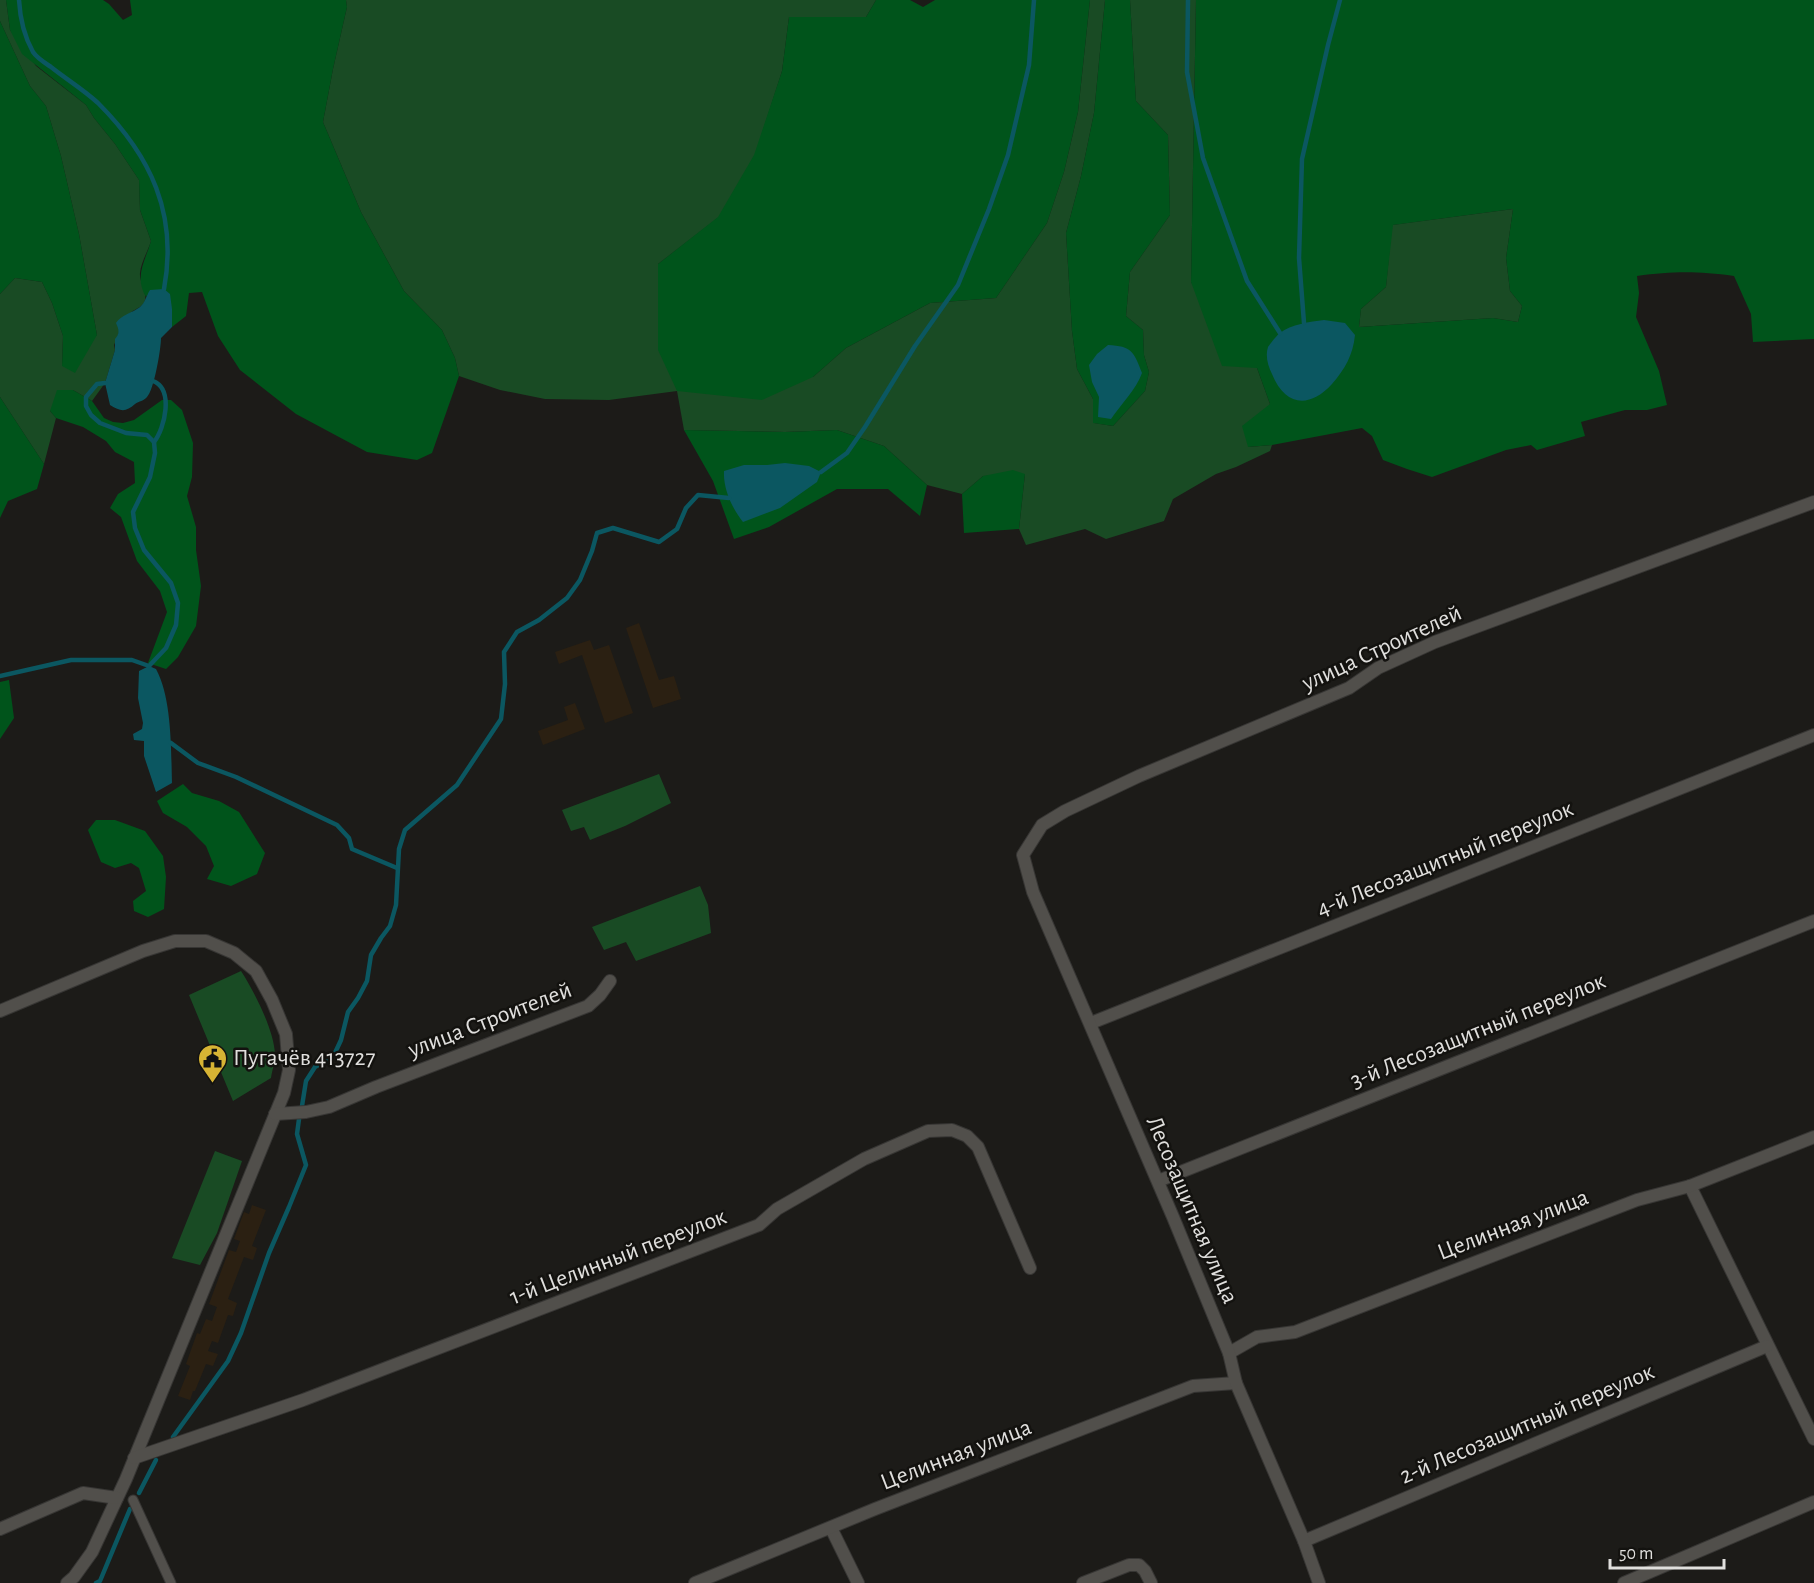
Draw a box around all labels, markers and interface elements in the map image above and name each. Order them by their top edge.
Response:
street label: улица Строителей [1298,601,1466,696]
street label: 4-й Лесозащитный переулок [1313,796,1577,922]
street label: 3-й Лесозащитный переулок [1347,969,1609,1093]
street label: улица Строителей [404,978,575,1063]
public building icon: Пугачёв 413727 [196,1042,228,1084]
place label: Пугачёв 413727 [233,1046,375,1070]
street label: Лесозащитная улица [1142,1113,1242,1307]
street label: Целинная улица [1434,1185,1592,1265]
street label: 1-й Целинный переулок [506,1205,730,1309]
street label: 2-й Лесозащитный переулок [1396,1359,1658,1489]
street label: Целинная улица [877,1415,1035,1495]
scale bar [1610,1532,1724,1570]
text: 50 m [1619,1545,1653,1563]

